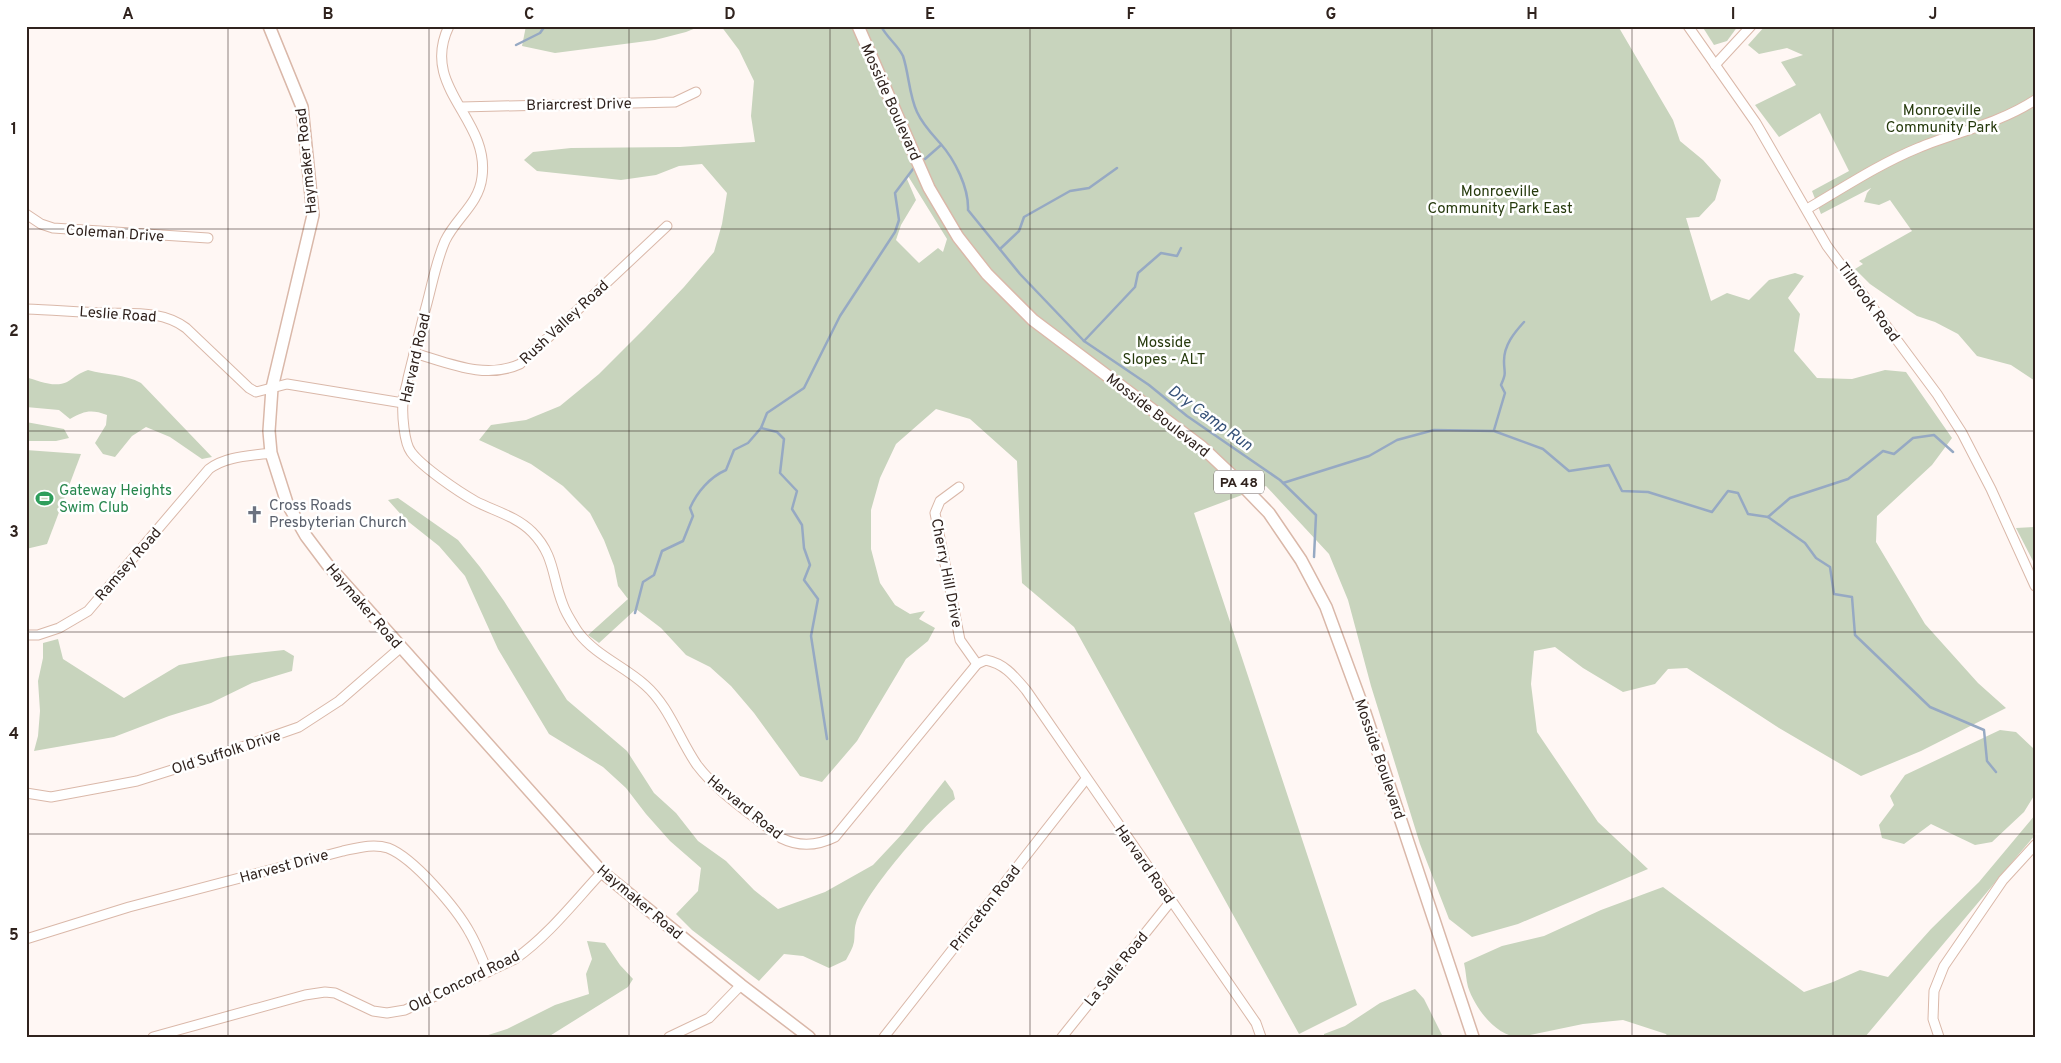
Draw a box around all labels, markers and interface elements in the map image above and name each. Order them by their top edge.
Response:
text: A [122,5,134,25]
text: B [322,5,334,25]
text: C [524,5,534,25]
text: D [724,5,736,25]
text: E [925,5,935,25]
text: F [1126,5,1136,25]
text: G [1326,5,1336,25]
text: H [1526,5,1538,25]
text: I [1731,5,1735,25]
text: J [1929,5,1937,25]
street label: Mosside Boulevard [855,41,924,164]
street label: Briarcrest Drive [526,95,632,116]
park label: Monroeville Community Park [1886,102,1998,138]
street label: Haymaker Road [292,107,323,215]
text: 1 [11,120,17,140]
park label: Monroeville Community Park East [1427,183,1573,219]
street label: Coleman Drive [65,222,165,247]
street label: Tilbrook Road [1833,259,1903,346]
street label: Rush Valley Road [516,277,614,369]
street label: Leslie Road [79,303,157,328]
street label: Harvard Road [397,312,436,405]
text: 2 [9,322,19,342]
park label: Mosside Slopes - ALT [1122,334,1206,370]
street label: Mosside Boulevard [1102,370,1213,462]
water label: Dry Camp Run [1164,381,1256,456]
road number: PA 48 [1214,471,1264,494]
place label: Gateway Heights Swim Club [59,482,172,518]
sports icon: Gateway Heights Swim Club [35,489,55,509]
place label: Cross Roads Presbyterian Church [269,497,407,533]
church icon: Cross Roads Presbyterian Church [245,504,265,524]
street label: Cherry Hill Drive [926,517,965,630]
text: 3 [9,523,19,543]
street label: Ramsey Road [92,524,166,606]
street label: Haymaker Road [321,561,405,653]
street label: Mosside Boulevard [1349,697,1408,822]
text: 4 [9,725,19,745]
street label: Old Suffolk Drive [169,727,283,780]
street label: Harvard Road [702,772,786,844]
street label: Harvard Road [1110,822,1178,908]
street label: Harvest Drive [238,846,331,888]
street label: Haymaker Road [592,862,686,945]
street label: Princeton Road [947,862,1026,956]
text: 5 [9,926,19,946]
street label: La Salle Road [1081,929,1153,1011]
street label: Old Concord Road [406,947,523,1018]

